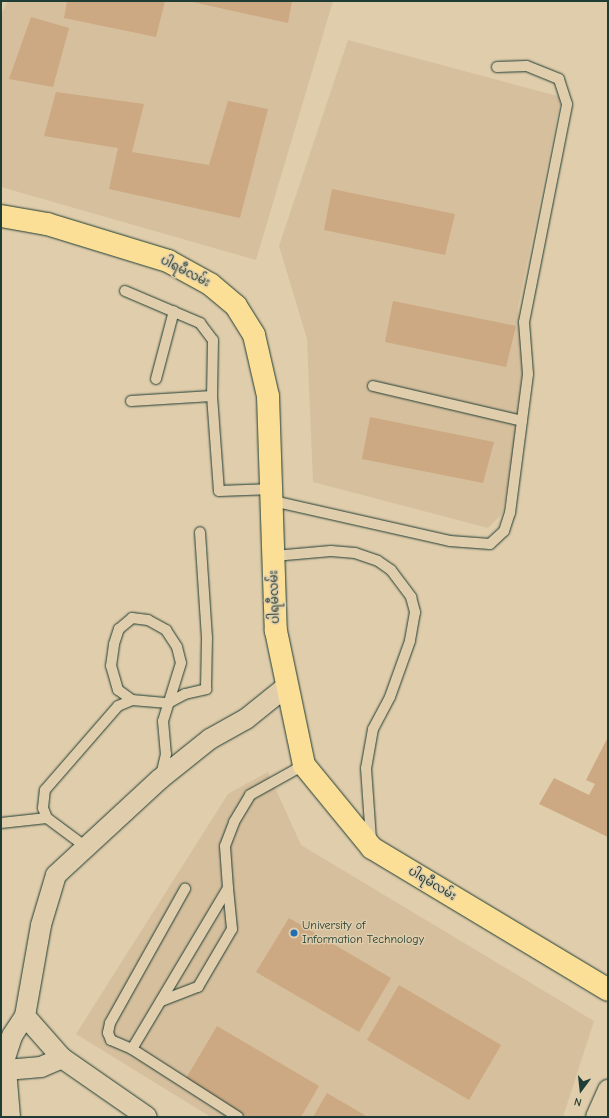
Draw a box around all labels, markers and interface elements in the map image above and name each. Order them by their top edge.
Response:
street label: ပါရမီလမ်း [158,253,212,291]
street label: ပါရမီလမ်း [267,570,283,624]
street label: ပါရမီလမ်း [405,864,459,904]
place label: University of Information Technology [302,919,424,947]
marker: University of Information Technology [289,928,299,938]
north arrow [561,1070,601,1110]
text: N [573,1095,583,1109]

